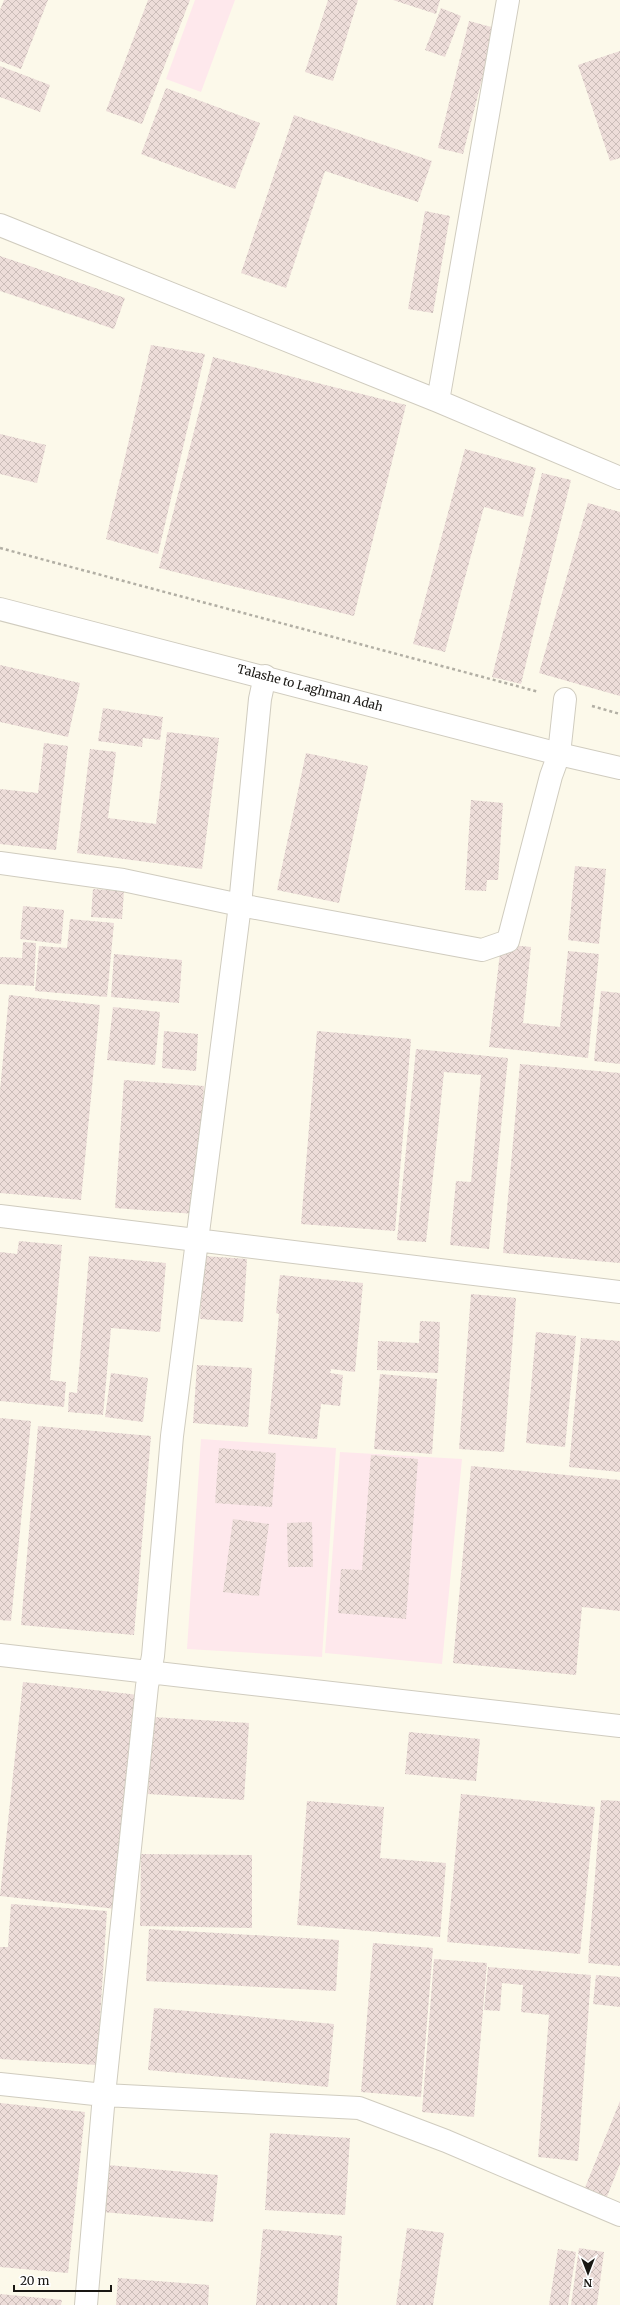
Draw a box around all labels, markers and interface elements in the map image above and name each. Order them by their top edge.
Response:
street label: Talashe to Laghman Adah [236,661,385,714]
north arrow [568,2253,608,2293]
scale bar [14,2267,111,2293]
text: 20 m [20,2273,49,2288]
text: N [583,2276,592,2290]

